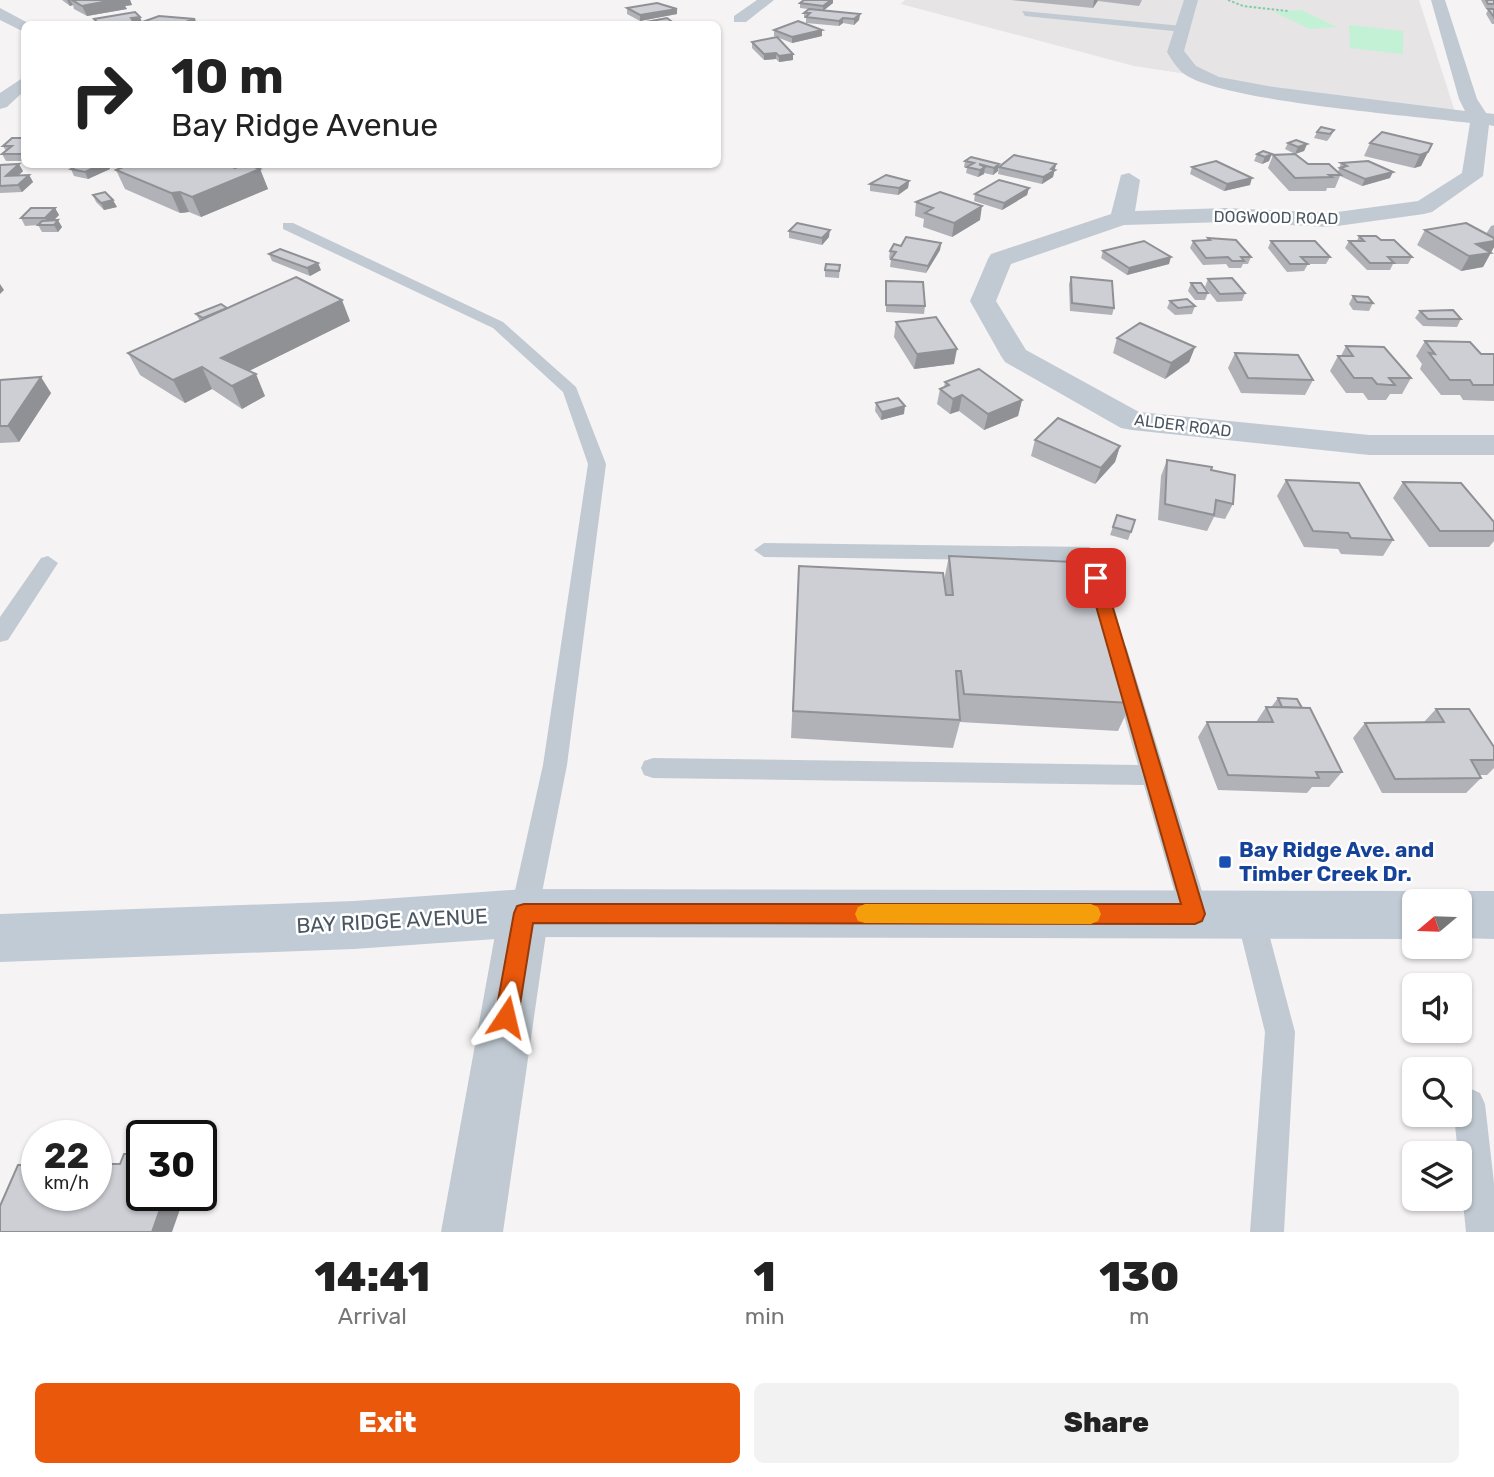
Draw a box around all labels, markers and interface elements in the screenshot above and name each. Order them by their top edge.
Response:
text: 10 m [171,47,284,105]
icon: right [56,49,147,140]
text: Bay Ridge Avenue [171,106,438,144]
street label: DOGWOOD ROAD [1213,207,1339,228]
street label: ALDER ROAD [1133,410,1233,441]
pin [1066,548,1126,608]
icon: arrive [1077,559,1115,597]
place label: Bay Ridge Ave. and Timber Creek Dr. [1239,837,1434,886]
marker: Bay Ridge Ave. and Timber Creek Dr. [1217,854,1233,870]
north arrow [1402,889,1472,959]
map controls [1402,889,1472,1211]
street label: BAY RIDGE AVENUE [296,903,488,938]
button: sound [1402,973,1472,1043]
position arrow [469,980,543,1054]
button: search [1402,1057,1472,1127]
speed limit sign: 30 [126,1120,217,1211]
text: 22 [44,1135,89,1177]
button: layers [1402,1141,1472,1211]
text: km/h [44,1172,89,1194]
text: 14:41 [315,1252,430,1302]
text: 1 [754,1252,776,1302]
text: 130 [1099,1252,1179,1302]
text: Arrival [338,1302,407,1330]
text: min [745,1302,785,1330]
text: m [1129,1302,1150,1330]
button: Exit [35,1383,740,1463]
button: Share [754,1383,1459,1463]

